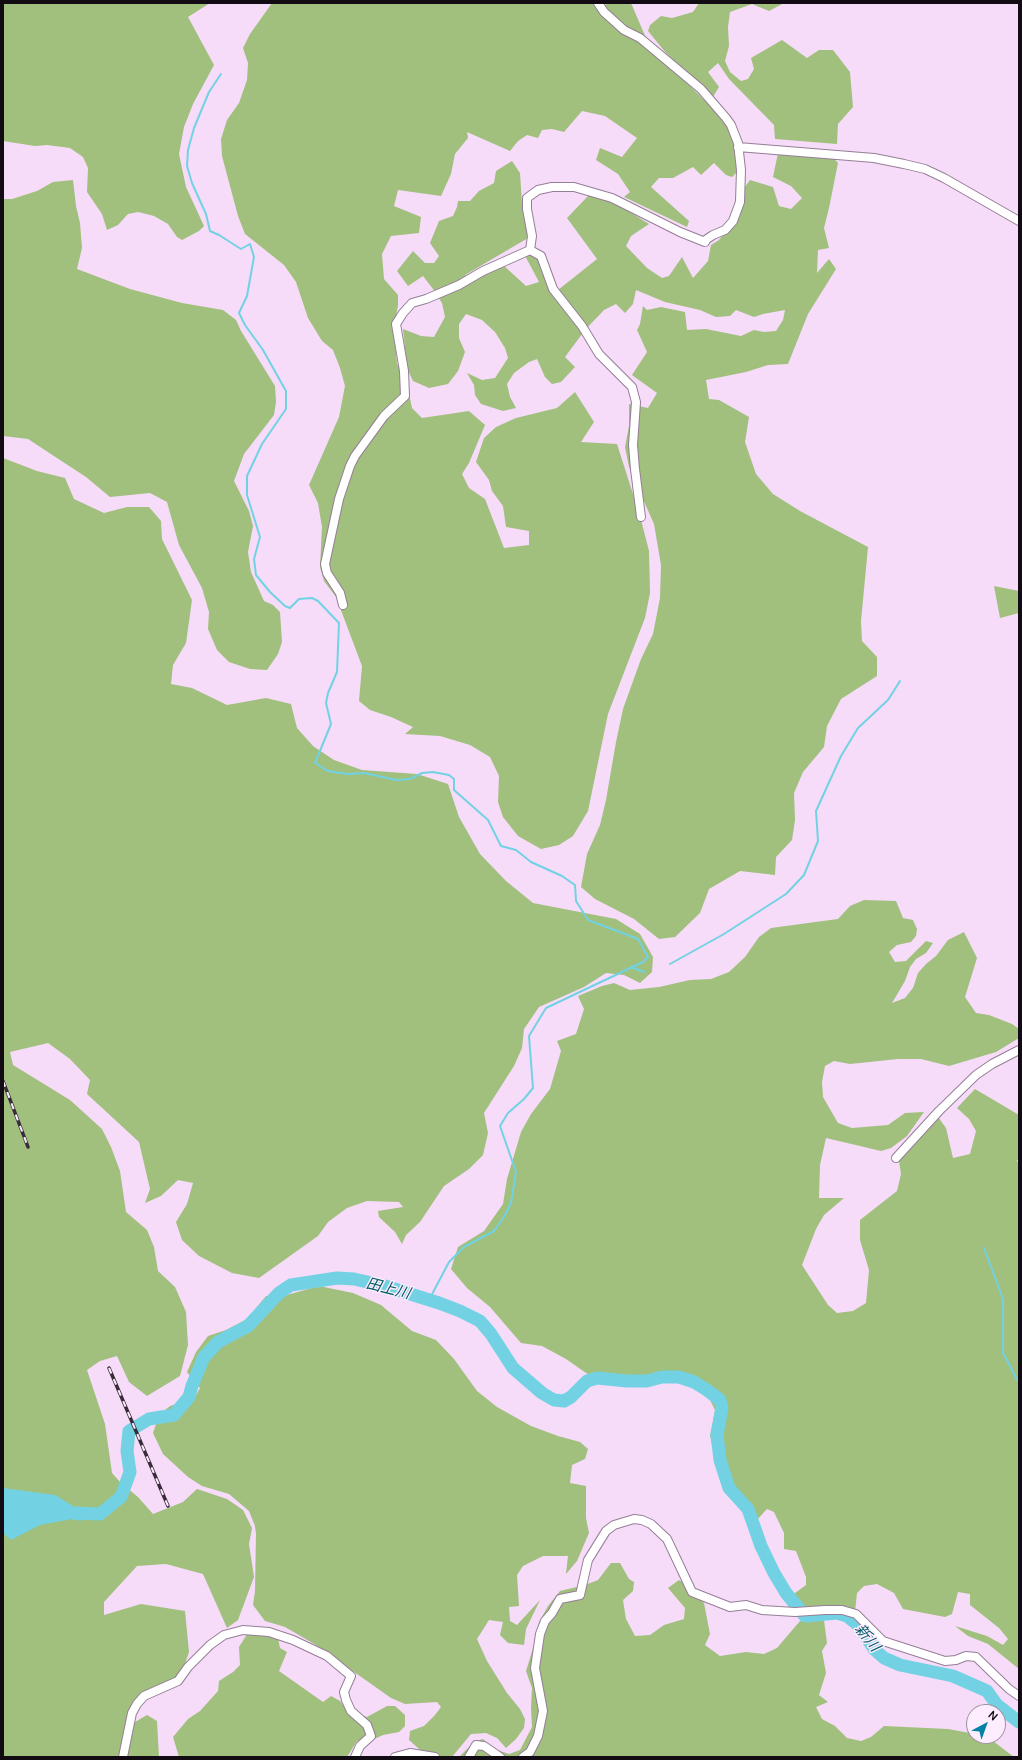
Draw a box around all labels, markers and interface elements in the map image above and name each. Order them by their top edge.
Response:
water label: 田上川 [364,1275,412,1303]
water label: 新川 [851,1621,883,1655]
north arrow [966,1704,1006,1744]
text: N [986,1707,1001,1724]

